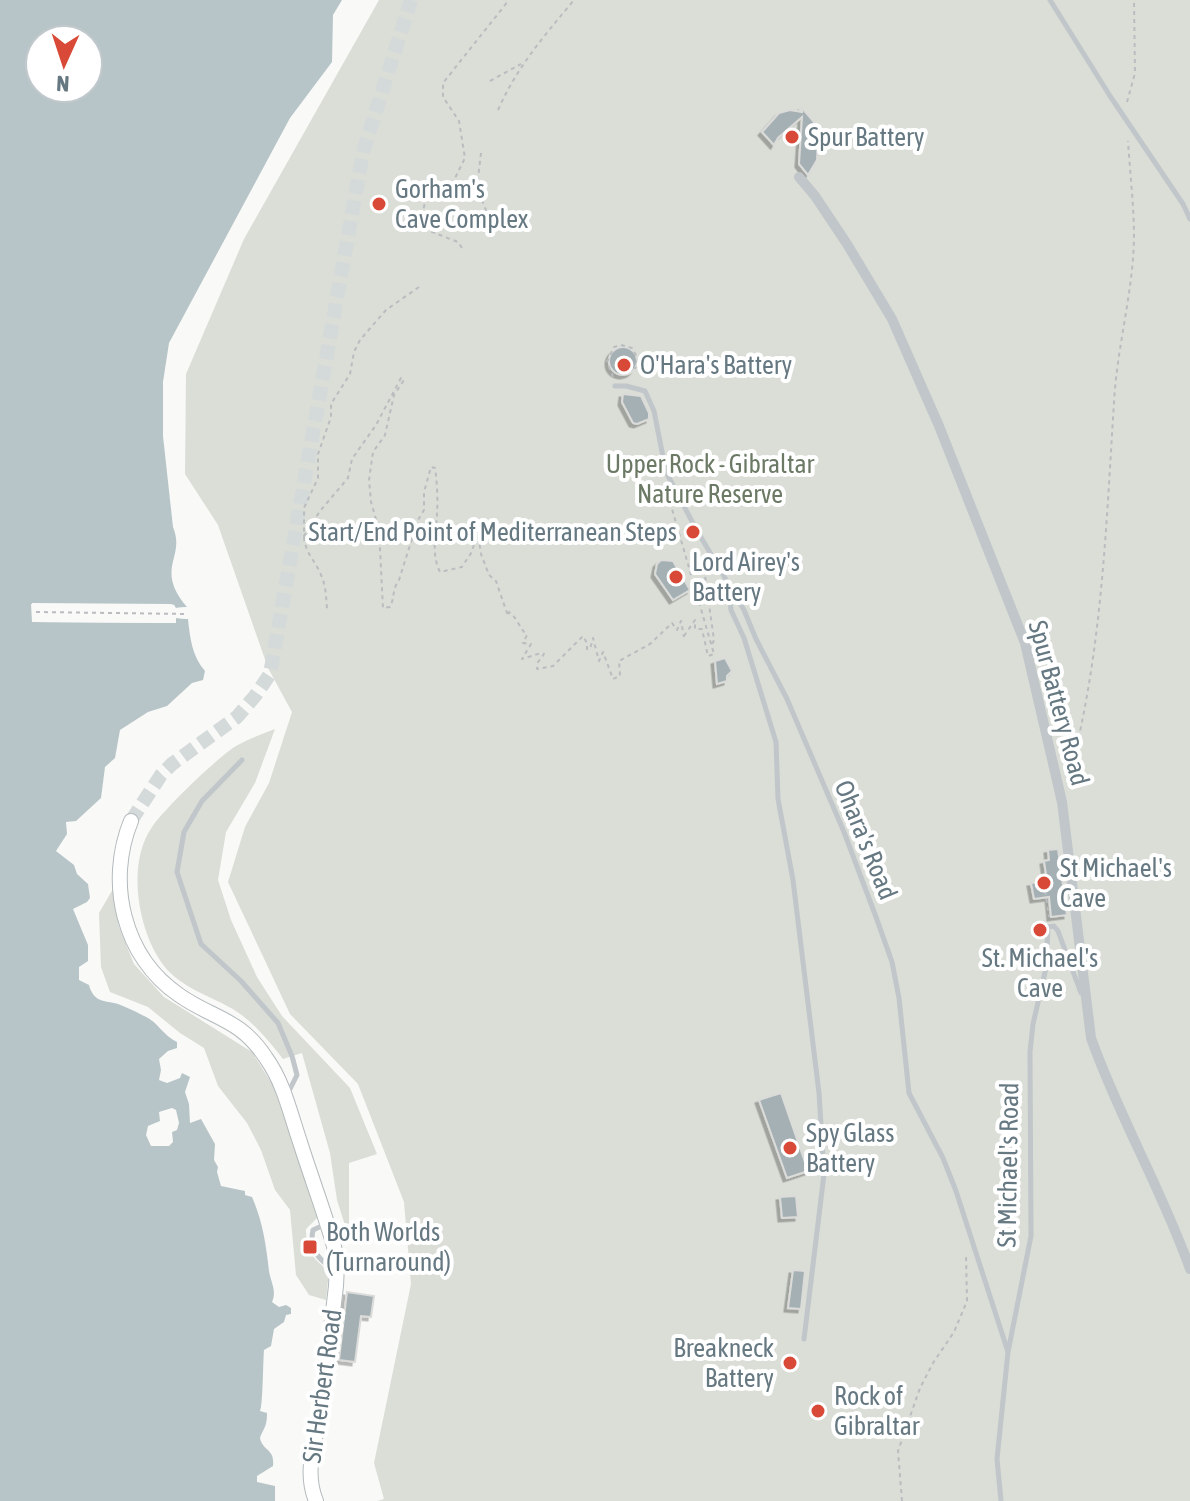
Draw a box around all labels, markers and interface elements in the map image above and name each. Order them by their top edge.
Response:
north arrow [24,24,104,104]
text: N [56,71,70,97]
place label: Spur Battery [808,122,925,152]
marker: Spur Battery [783,128,801,146]
place label: Gorham's Cave Complex [395,174,529,234]
marker: Gorham's Cave Complex [370,195,388,213]
place label: O'Hara's Battery [640,350,792,380]
marker: O'Hara's Battery [615,356,633,374]
park label: Upper Rock - Gibraltar Nature Reserve [606,449,815,509]
place label: Start/End Point of Mediterranean Steps [308,517,677,547]
marker: Start/End Point of Mediterranean Steps [684,523,702,541]
place label: Lord Airey's Battery [692,547,800,607]
marker: Lord Airey's Battery [667,568,685,586]
street label: Spur Battery Road [1023,617,1095,789]
street label: Ohara's Road [829,776,903,904]
place label: St Michael's Cave [1060,853,1172,913]
marker: St Michael's Cave [1035,874,1053,892]
marker: St. Michael's Cave [1031,921,1049,939]
place label: St. Michael's Cave [982,943,1098,1003]
street label: St Michael's Road [992,1082,1024,1248]
place label: Spy Glass Battery [806,1118,894,1178]
marker: Spy Glass Battery [781,1139,799,1157]
place label: Both Worlds (Turnaround) [326,1217,451,1277]
marker: Both Worlds (Turnaround) [301,1238,319,1256]
street label: Sir Herbert Road [296,1307,348,1465]
place label: Breakneck Battery [673,1333,774,1393]
marker: Breakneck Battery [781,1354,799,1372]
place label: Rock of Gibraltar [834,1381,920,1441]
marker: Rock of Gibraltar [809,1402,827,1420]

